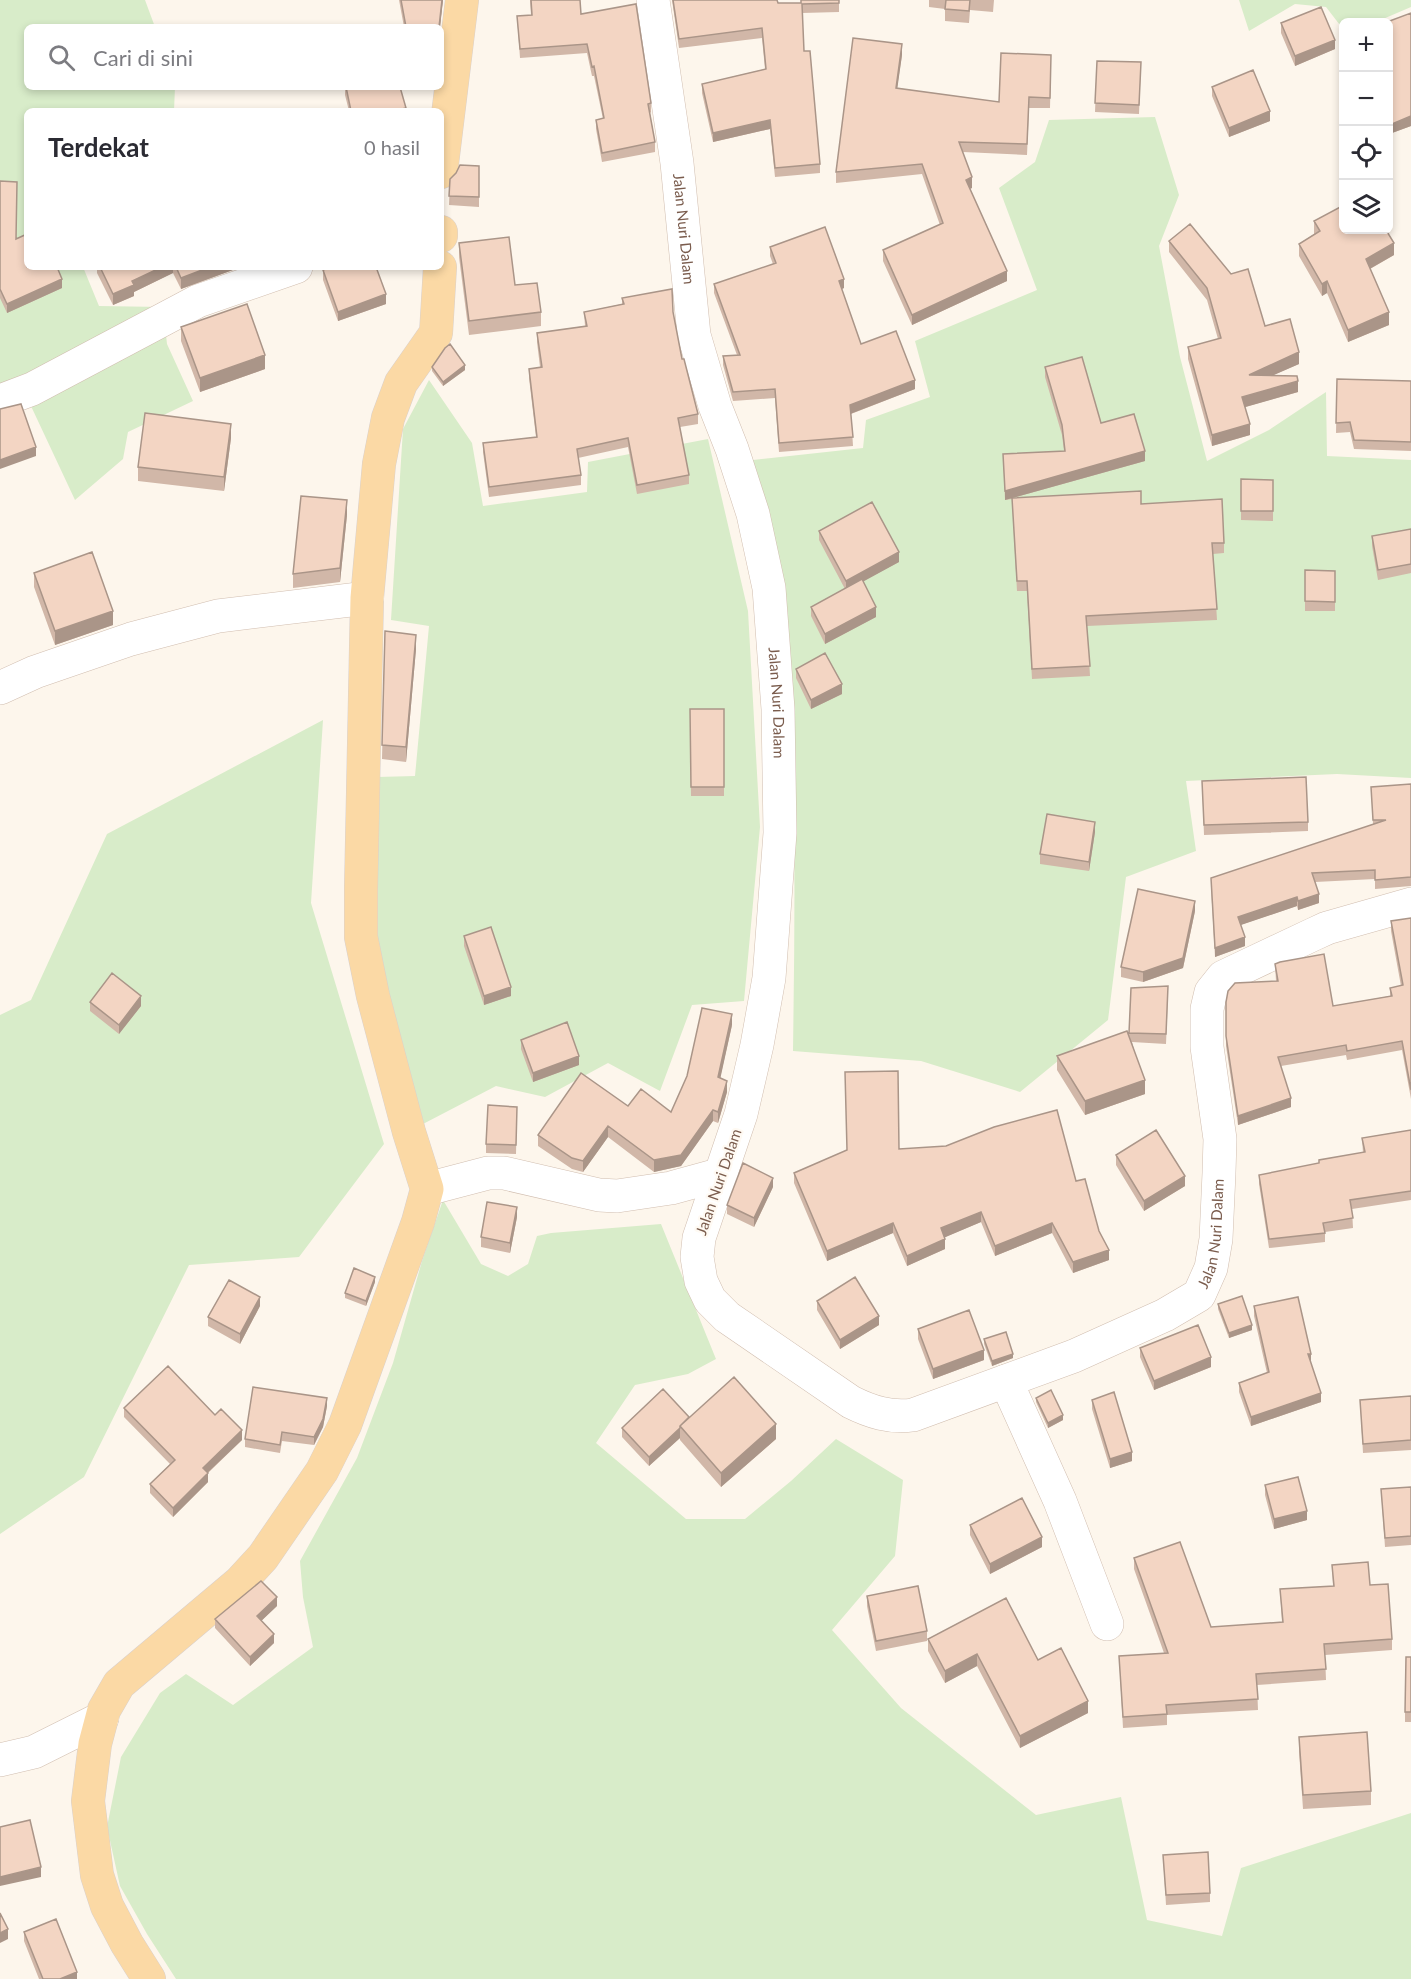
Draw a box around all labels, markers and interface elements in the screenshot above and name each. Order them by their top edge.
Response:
map controls [1339,18,1393,234]
button: + [1339,18,1393,72]
search box [24,24,444,90]
icon: search [45,41,78,74]
text: Cari di sini [93,44,193,71]
button: − [1339,72,1393,126]
button: locate [1339,126,1393,180]
text: Terdekat [48,131,149,163]
text: 0 hasil [364,135,420,159]
street label: Jalan Nuri Dalam [670,172,699,285]
button: layers [1339,180,1393,234]
street label: Jalan Nuri Dalam [765,646,789,759]
street label: Jalan Nuri Dalam [691,1126,745,1237]
street label: Jalan Nuri Dalam [1193,1178,1227,1291]

